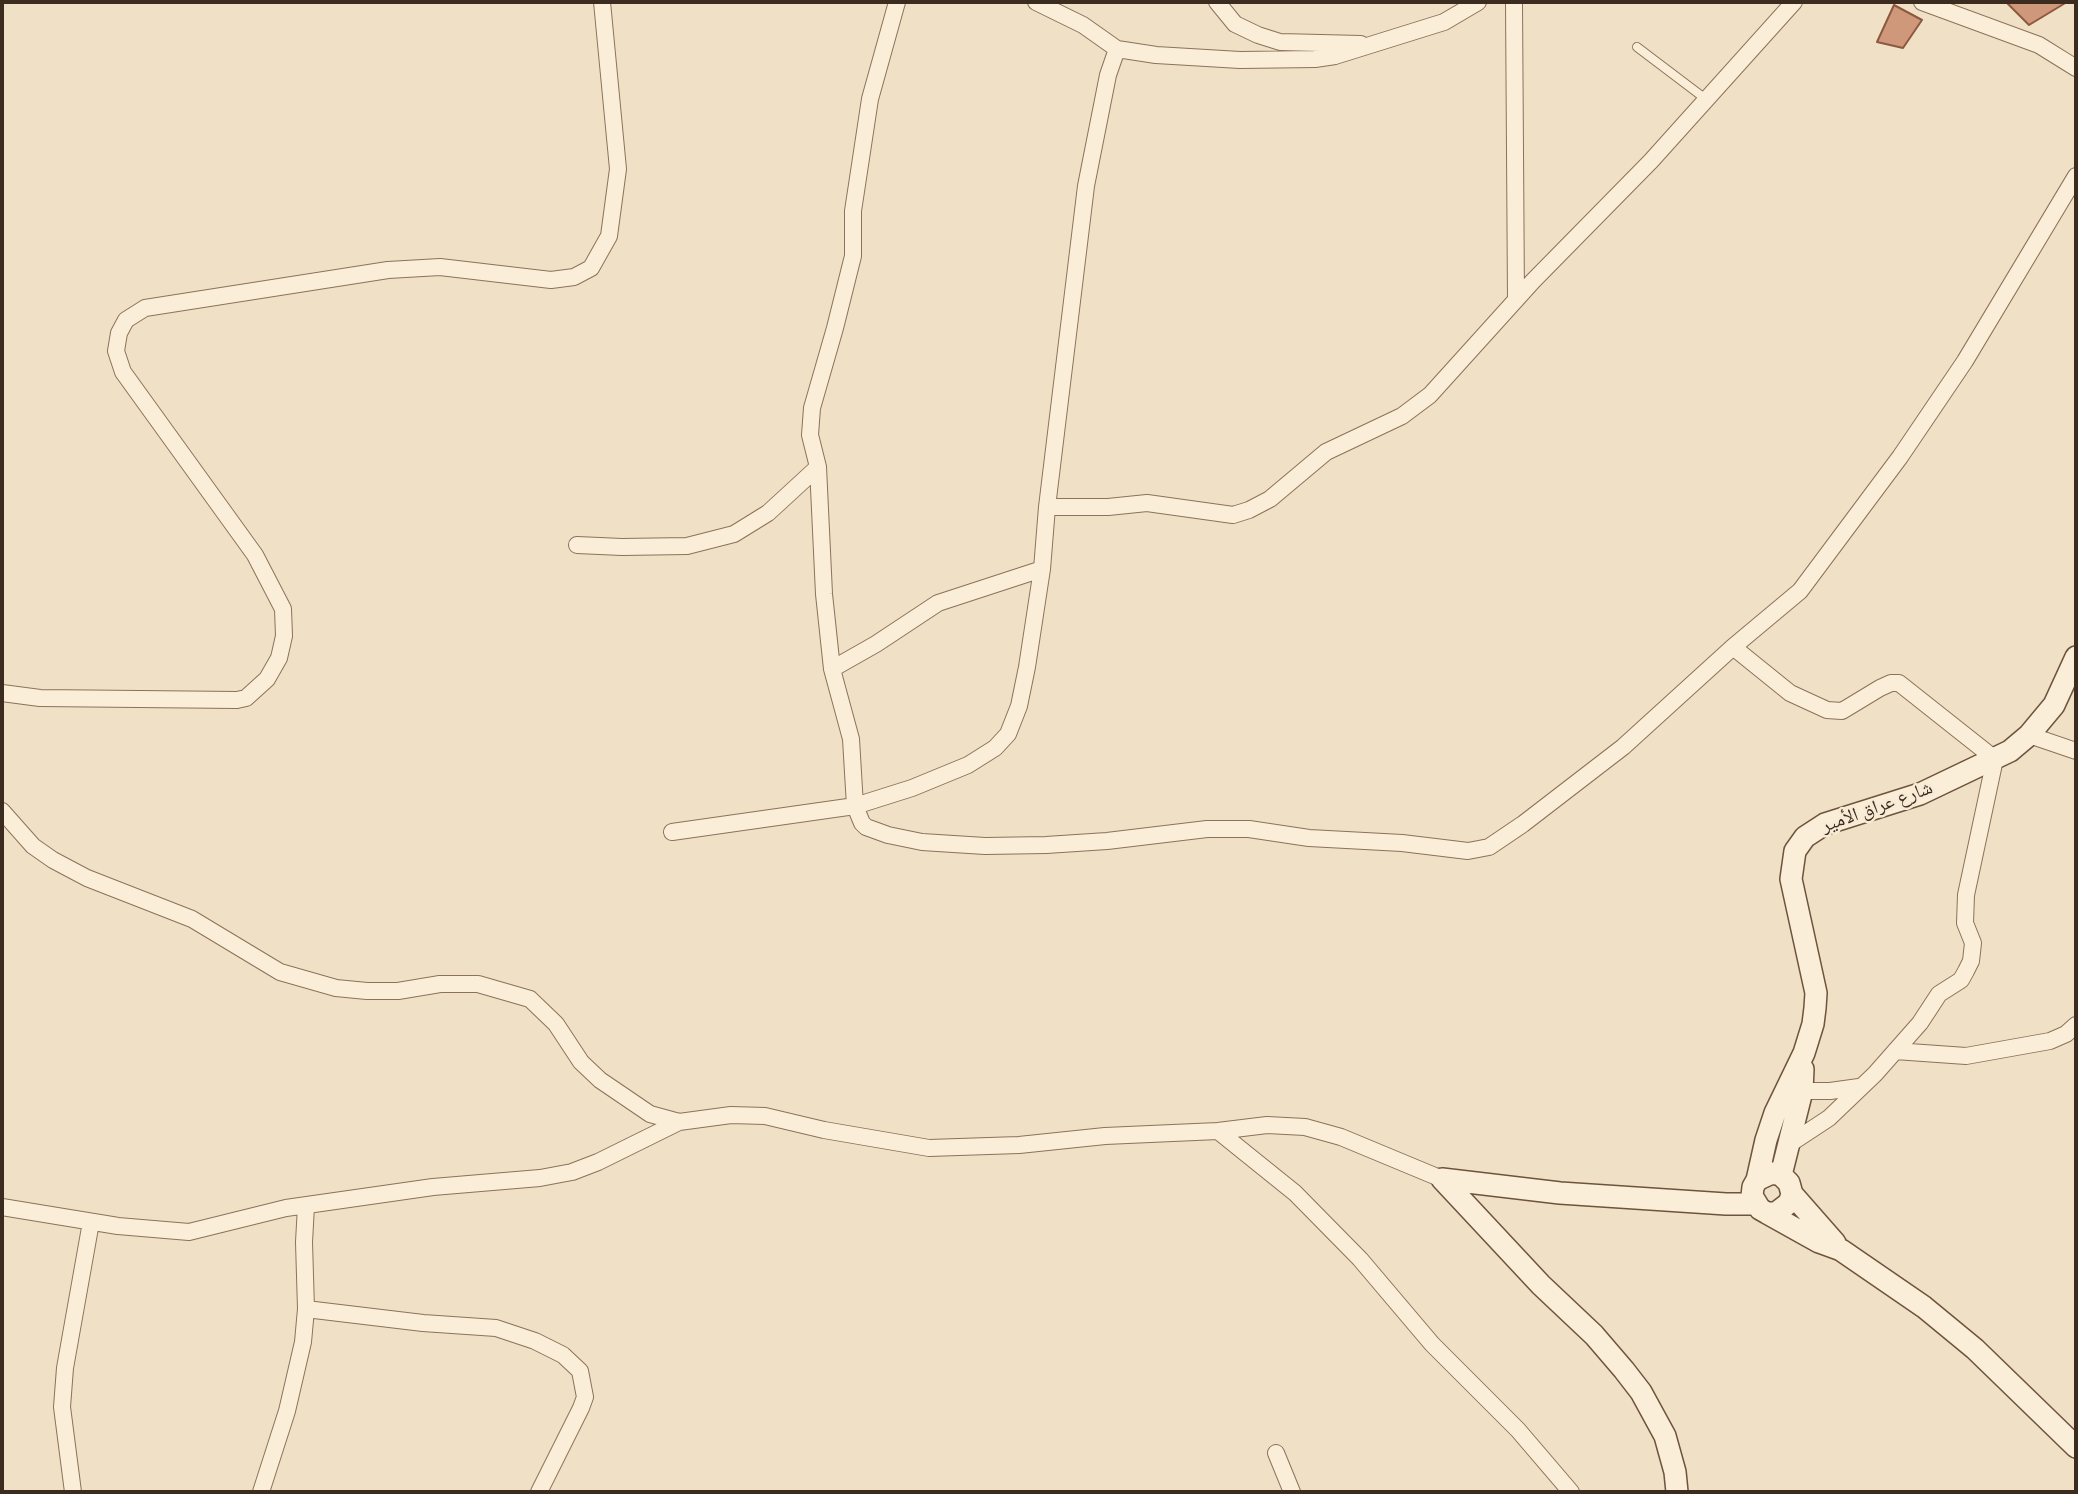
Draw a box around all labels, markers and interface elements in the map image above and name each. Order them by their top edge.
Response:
street label: شارع عراق الأمير [1818,776,1936,838]

